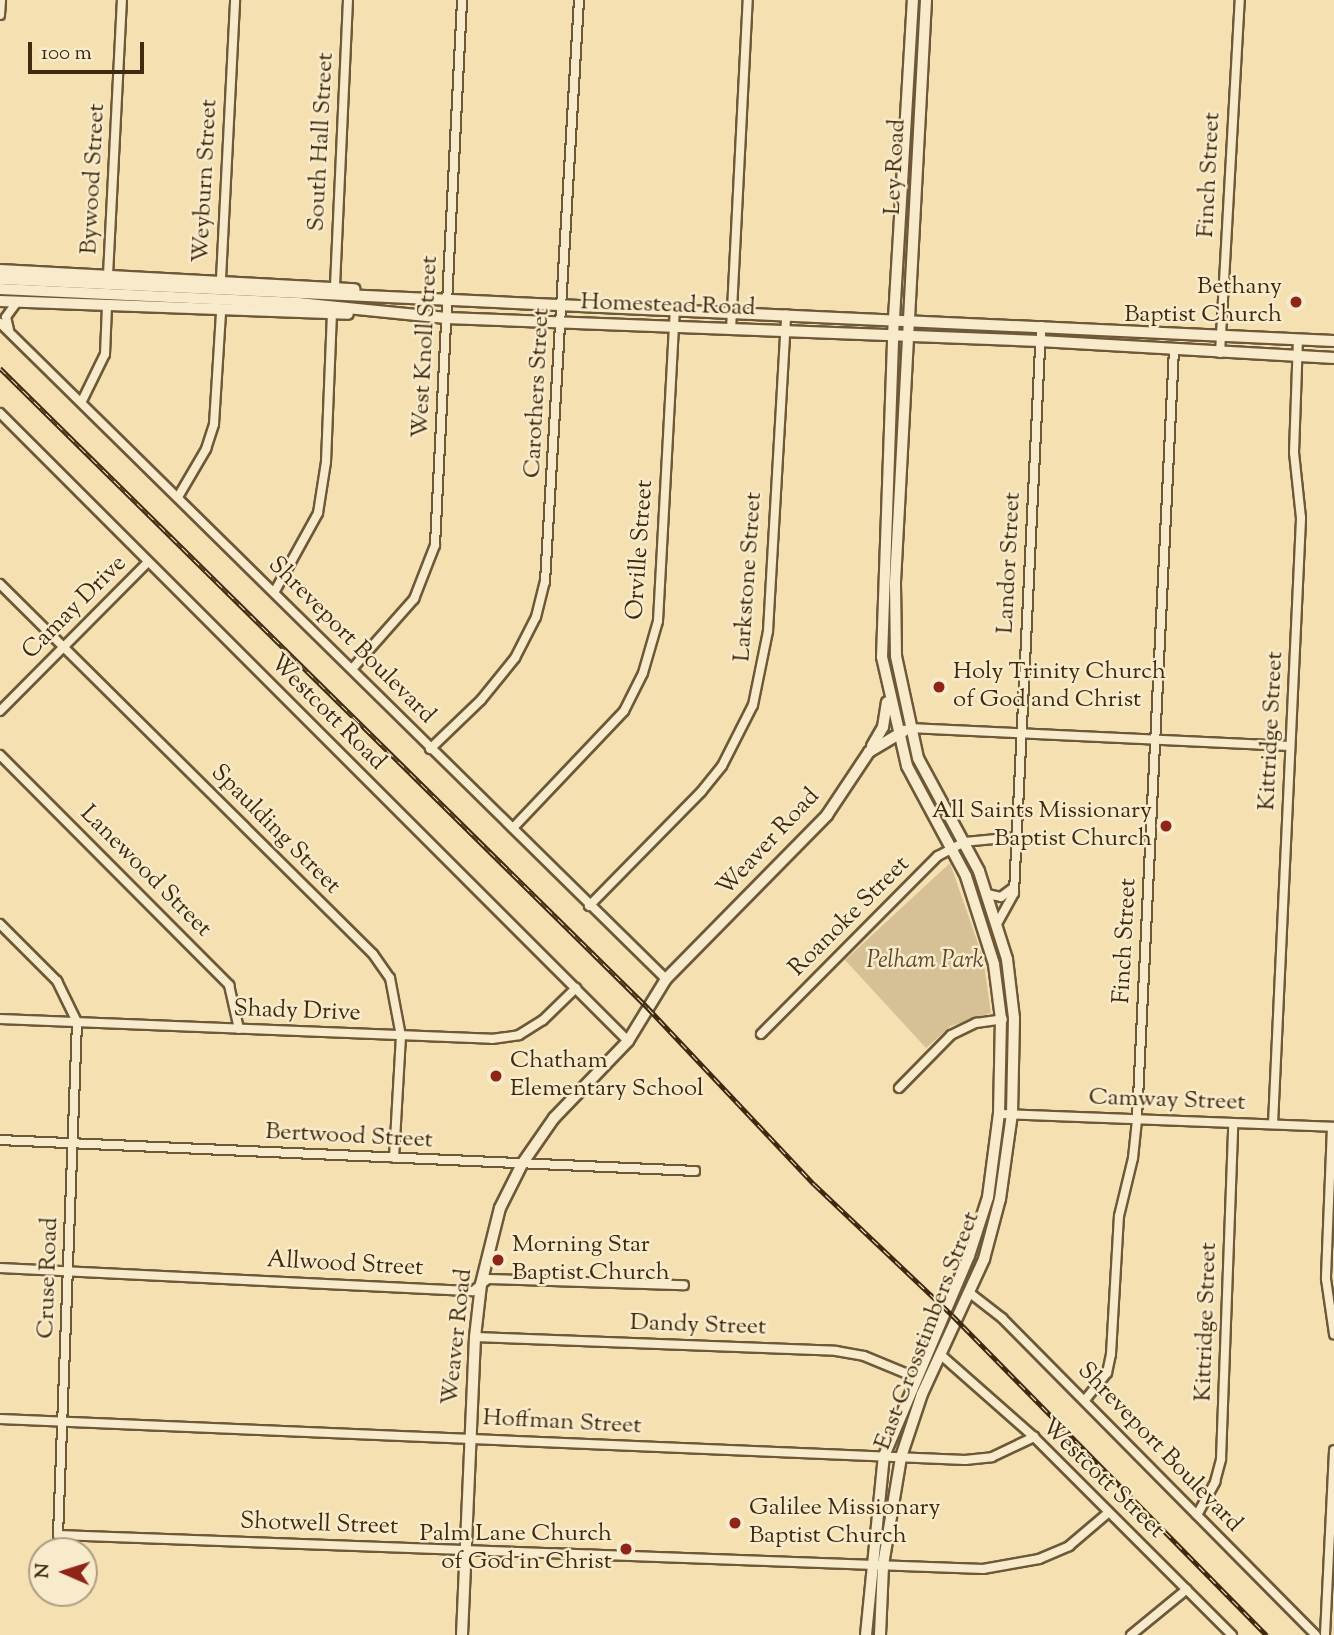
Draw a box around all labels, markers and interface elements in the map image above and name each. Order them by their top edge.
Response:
scale bar [32,28,147,72]
text: 100 m [41,39,92,69]
street label: South Hall Street [303,52,341,232]
street label: Weyburn Street [187,98,225,264]
street label: Bywood Street [76,103,112,255]
street label: Finch Street [1192,112,1228,238]
street label: Ley Road [879,118,913,216]
street label: West Knoll Street [407,255,445,439]
place label: Bethany Baptist Church [1124,274,1282,330]
street label: Homestead Road [580,289,756,323]
marker: Bethany Baptist Church [1288,294,1304,310]
street label: Carothers Street [519,307,557,479]
street label: Orville Street [622,479,660,621]
street label: Larkstone Street [729,491,769,663]
street label: Landor Street [992,491,1028,635]
street label: Camay Drive [17,550,133,666]
street label: Shreveport Boulevard [261,551,441,731]
street label: Westcott Road [263,649,391,777]
street label: Kittridge Street [1253,651,1291,811]
place label: Holy Trinity Church of God and Christ [953,659,1166,715]
marker: Holy Trinity Church of God and Christ [931,679,947,695]
street label: Spaulding Street [204,759,346,901]
street label: Weaver Road [712,783,826,903]
place label: All Saints Missionary Baptist Church [932,798,1152,854]
street label: Lanewood Street [73,800,217,944]
marker: All Saints Missionary Baptist Church [1158,818,1174,834]
street label: Roanoke Street [784,851,916,983]
street label: Finch Street [1108,878,1144,1004]
park label: Pelham Park [866,948,984,976]
street label: Shady Drive [233,995,361,1029]
place label: Chatham Elementary School [510,1048,704,1104]
marker: Chatham Elementary School [488,1068,504,1084]
street label: Camway Street [1088,1084,1246,1118]
street label: Bertwood Street [265,1118,433,1156]
street label: East Crosstimbers Street [869,1208,987,1454]
street label: Cruse Road [32,1217,66,1339]
place label: Morning Star Baptist Church [512,1232,670,1288]
street label: Kittridge Street [1190,1242,1224,1402]
street label: Allwood Street [266,1247,424,1283]
marker: Morning Star Baptist Church [490,1252,506,1268]
street label: Weaver Road [437,1267,479,1407]
street label: Dandy Street [629,1309,767,1343]
street label: Shreveport Boulevard [1071,1357,1247,1539]
street label: Hoffman Street [482,1404,642,1442]
street label: Westcott Street [1034,1413,1170,1545]
place label: Galilee Missionary Baptist Church [749,1495,941,1551]
street label: Shotwell Street [239,1508,399,1542]
marker: Galilee Missionary Baptist Church [727,1515,743,1531]
place label: Palm Lane Church of God in Christ [419,1521,612,1577]
north arrow [28,1537,98,1607]
marker: Palm Lane Church of God in Christ [618,1541,634,1557]
text: N [30,1563,57,1579]

